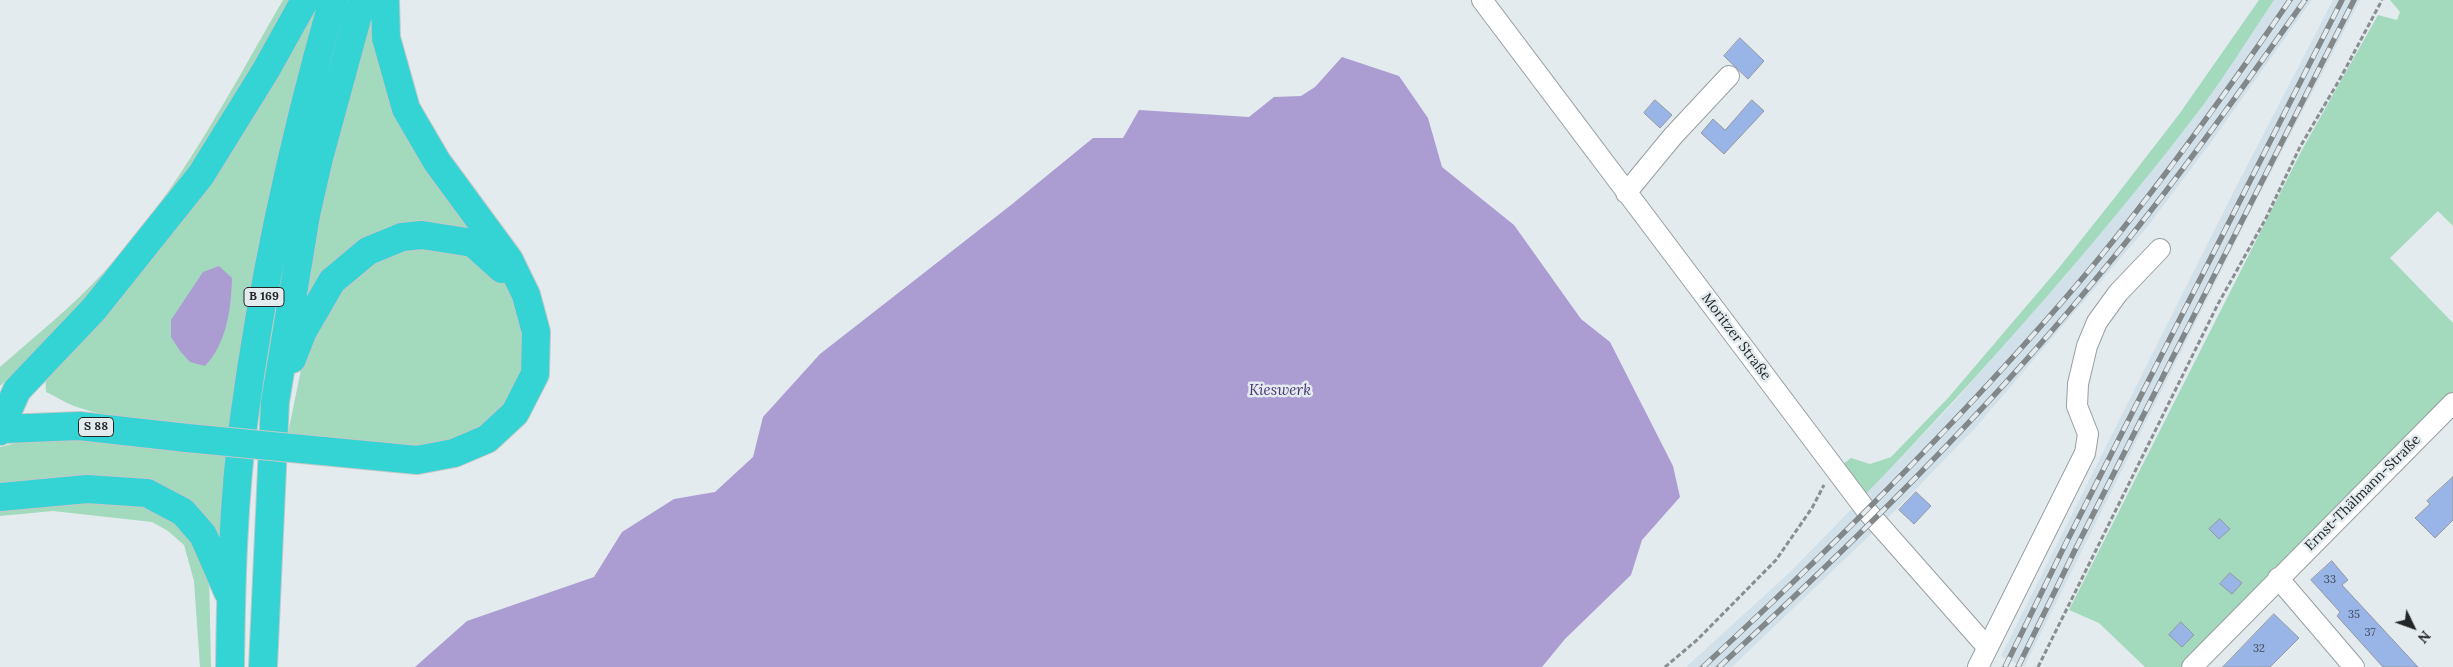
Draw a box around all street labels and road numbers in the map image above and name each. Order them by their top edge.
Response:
road number: B 169 [244,288,284,306]
street label: Moritzer Straße [1698,290,1774,384]
road number: S 88 [78,418,114,437]
street label: Ernst-Thälmann-Straße [2302,432,2424,554]

